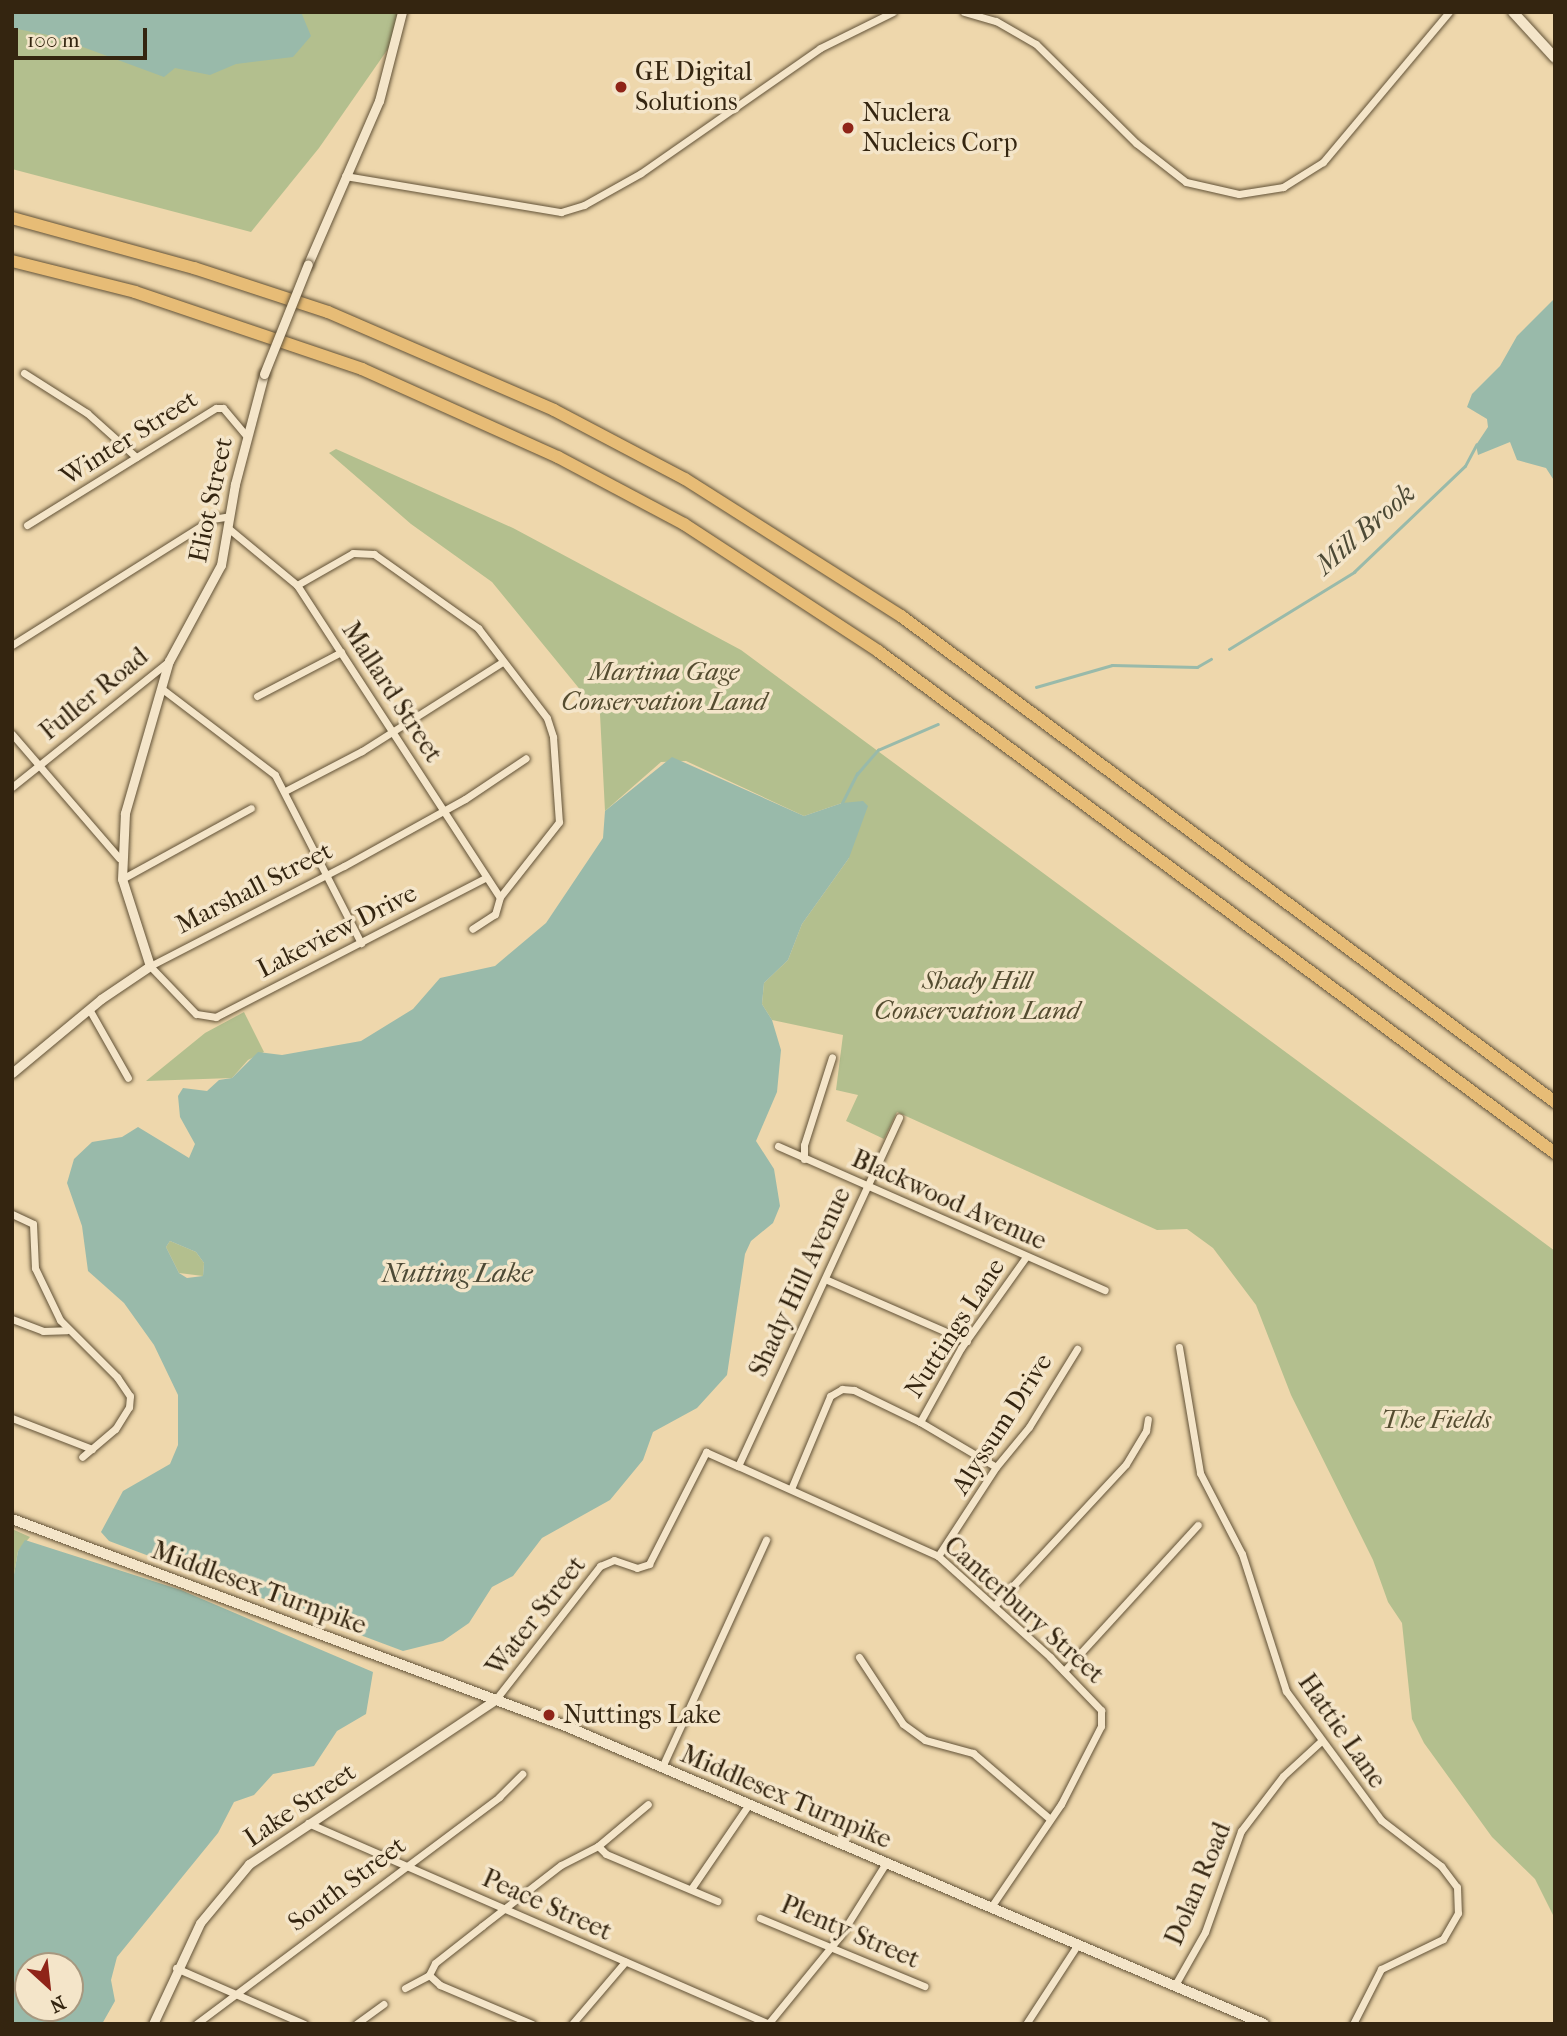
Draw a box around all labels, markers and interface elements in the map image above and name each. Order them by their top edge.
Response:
scale bar [18,14,150,58]
text: 100 m [27,28,80,52]
place label: GE Digital Solutions [635,56,752,118]
marker: GE Digital Solutions [613,79,629,95]
place label: Nuclera Nucleics Corp [862,97,1018,158]
marker: Nuclera Nucleics Corp [840,120,856,136]
street label: Winter Street [55,384,203,492]
street label: Eliot Street [183,435,239,565]
water label: Mill Brook [1308,476,1422,582]
street label: Mallard Street [335,616,449,768]
street label: Fuller Road [34,641,154,747]
park label: Martina Gage Conservation Land [561,656,767,718]
street label: Marshall Street [170,835,338,941]
street label: Lakeview Drive [252,877,422,985]
park label: Shady Hill Conservation Land [874,965,1080,1026]
street label: Blackwood Avenue [847,1143,1051,1257]
street label: Shady Hill Avenue [742,1182,858,1382]
street label: Nuttings Lane [898,1252,1012,1404]
water label: Nutting Lake [381,1256,533,1290]
street label: Alyssum Drive [945,1348,1059,1500]
park label: The Fields [1381,1404,1491,1436]
street label: Canterbury Street [937,1530,1111,1690]
street label: Middlesex Turnpike [147,1535,371,1641]
street label: Water Street [480,1550,592,1682]
street label: Hattie Lane [1291,1668,1393,1794]
place label: Nuttings Lake [563,1699,721,1731]
marker: Nuttings Lake [541,1707,557,1723]
street label: Middlesex Turnpike [676,1738,896,1856]
street label: Lake Street [238,1756,362,1854]
street label: Dolan Road [1158,1818,1238,1950]
street label: South Street [282,1830,412,1938]
street label: Peace Street [477,1863,617,1947]
street label: Plenty Street [776,1889,924,1975]
north arrow [14,1952,84,2022]
text: N [46,1991,69,2017]

